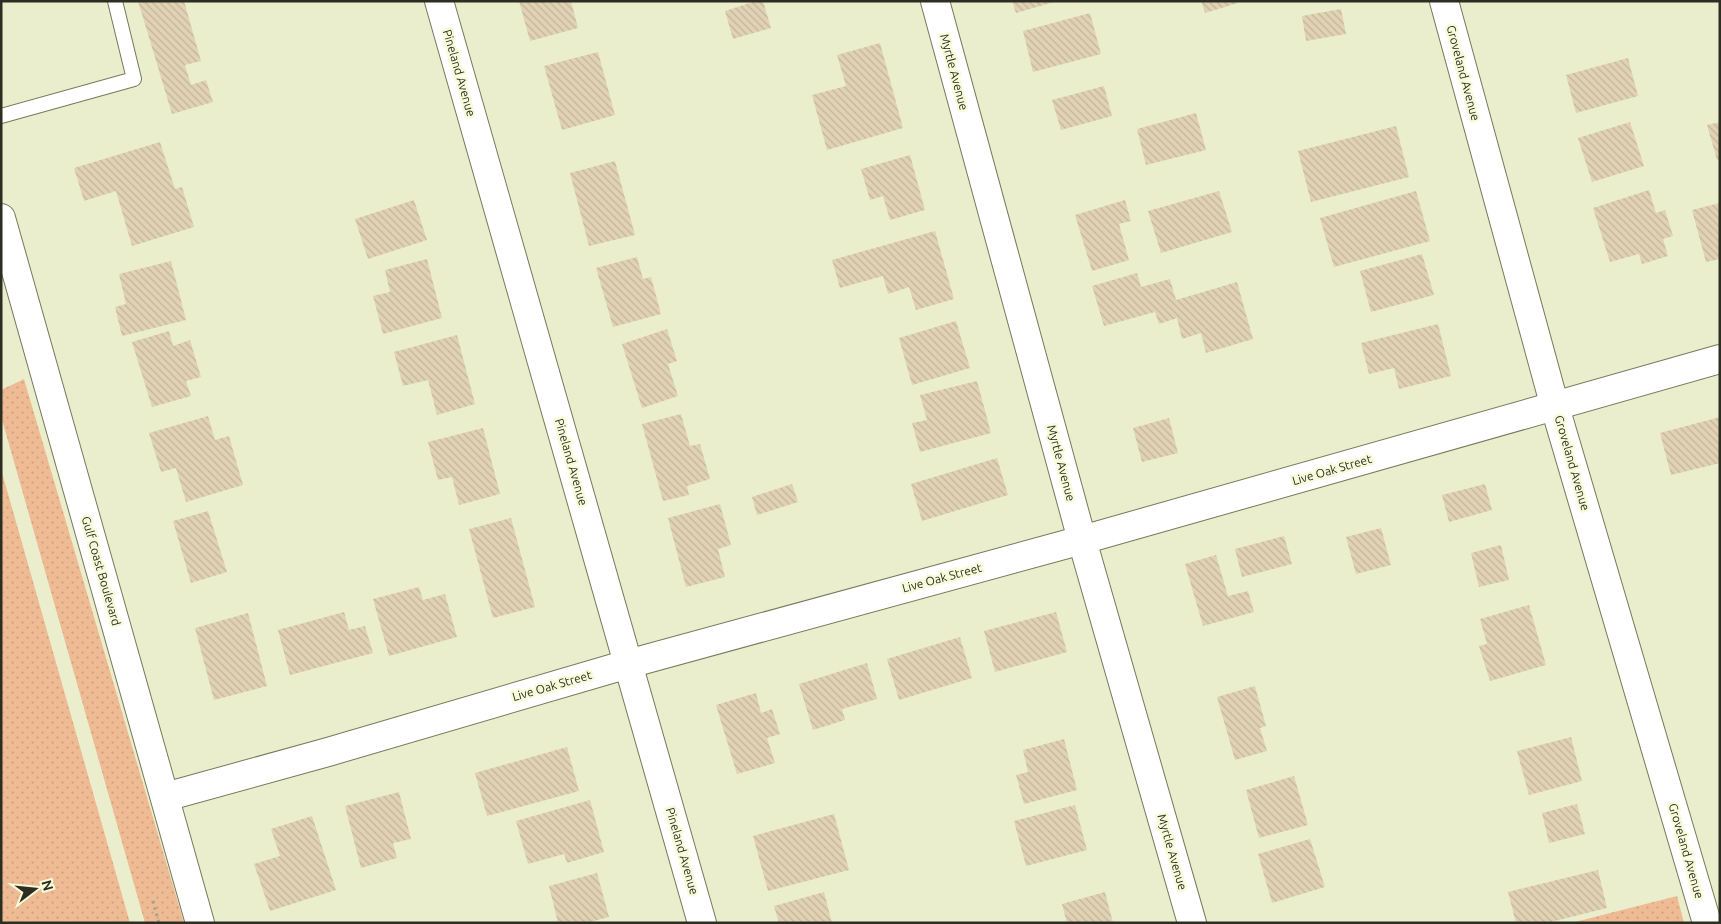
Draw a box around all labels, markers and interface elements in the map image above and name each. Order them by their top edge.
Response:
street label: Groveland Avenue [1444,24,1482,122]
street label: Pineland Avenue [441,28,478,118]
street label: Myrtle Avenue [938,32,971,111]
street label: Groveland Avenue [1553,414,1592,512]
street label: Pineland Avenue [553,417,590,507]
street label: Myrtle Avenue [1045,423,1078,502]
street label: Live Oak Street [1291,452,1373,487]
street label: Gulf Coast Boulevard [80,515,123,627]
street label: Live Oak Street [901,561,983,594]
street label: Live Oak Street [511,668,593,703]
street label: Groveland Avenue [1667,802,1706,900]
street label: Pineland Avenue [664,806,701,896]
street label: Myrtle Avenue [1155,812,1190,891]
north arrow [10,864,60,914]
text: N [38,878,57,893]

